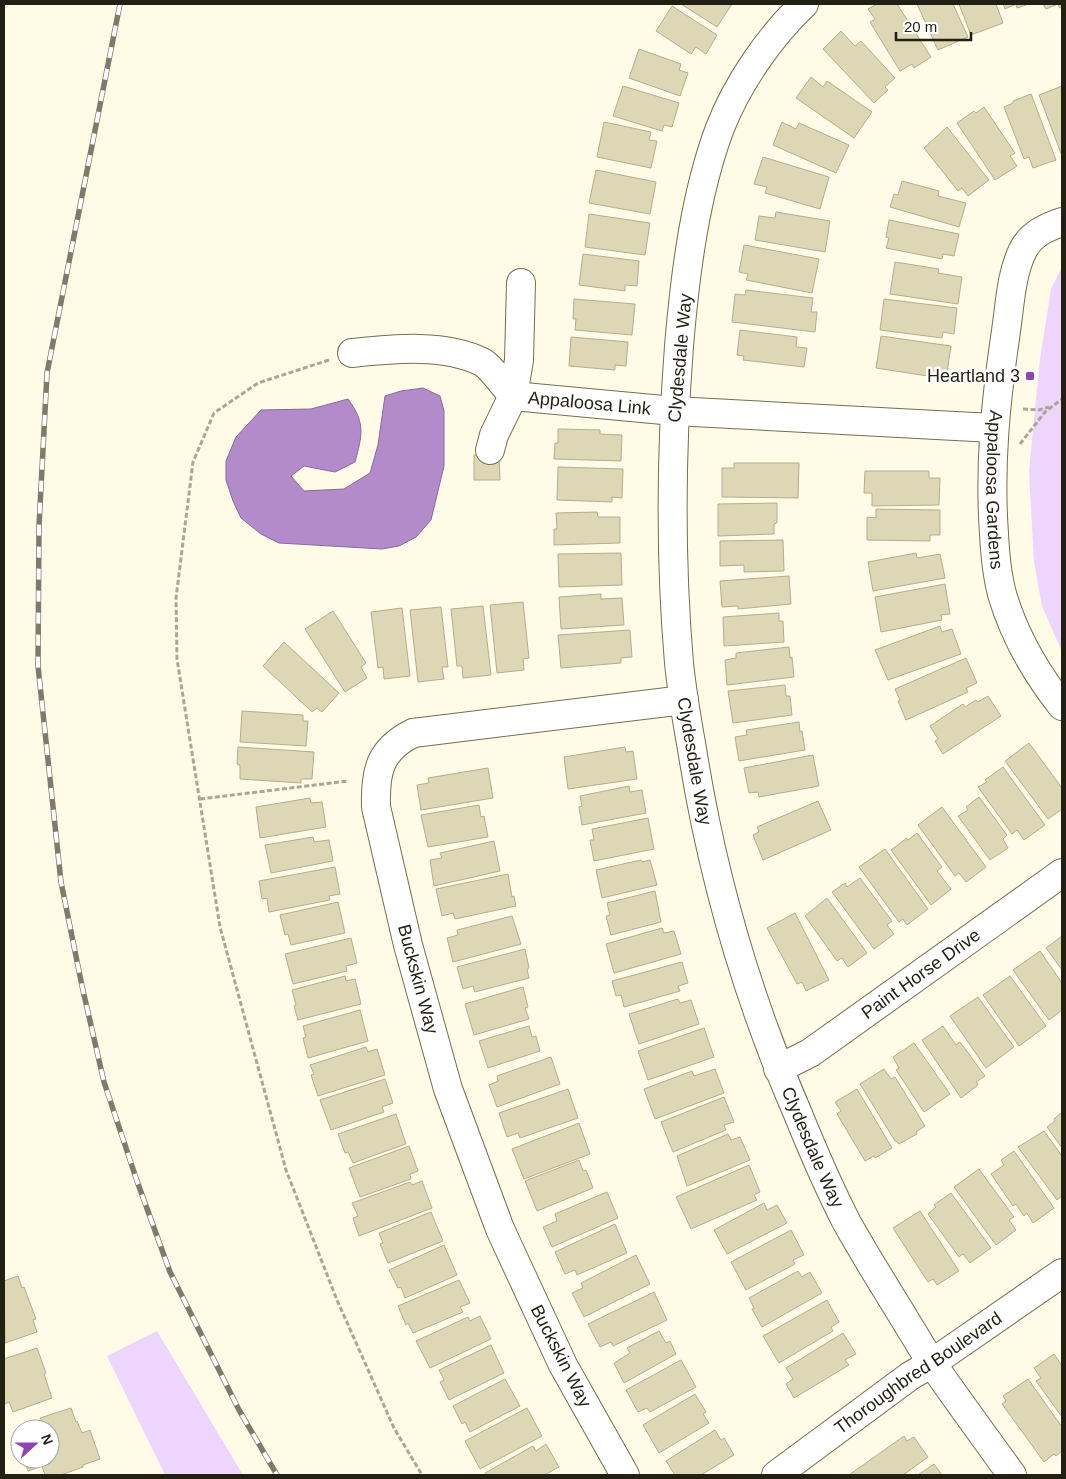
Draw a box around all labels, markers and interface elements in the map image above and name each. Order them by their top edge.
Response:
scale bar [896,10,971,42]
text: 20 m [904,18,937,35]
street label: Clydesdale Way [664,293,696,423]
place label: Heartland 3 [927,366,1020,386]
marker: Heartland 3 [1024,370,1036,382]
street label: Appaloosa Link [527,387,653,419]
street label: Appaloosa Gardens [982,409,1007,570]
street label: Clydesdale Way [673,696,716,827]
street label: Buckskin Way [394,922,442,1036]
street label: Paint Horse Drive [858,925,984,1023]
street label: Clydesdale Way [778,1084,848,1211]
street label: Buckskin Way [527,1301,595,1411]
street label: Thoroughbred Boulevard [831,1308,1005,1438]
north arrow [10,1419,60,1469]
text: N [38,1432,56,1447]

